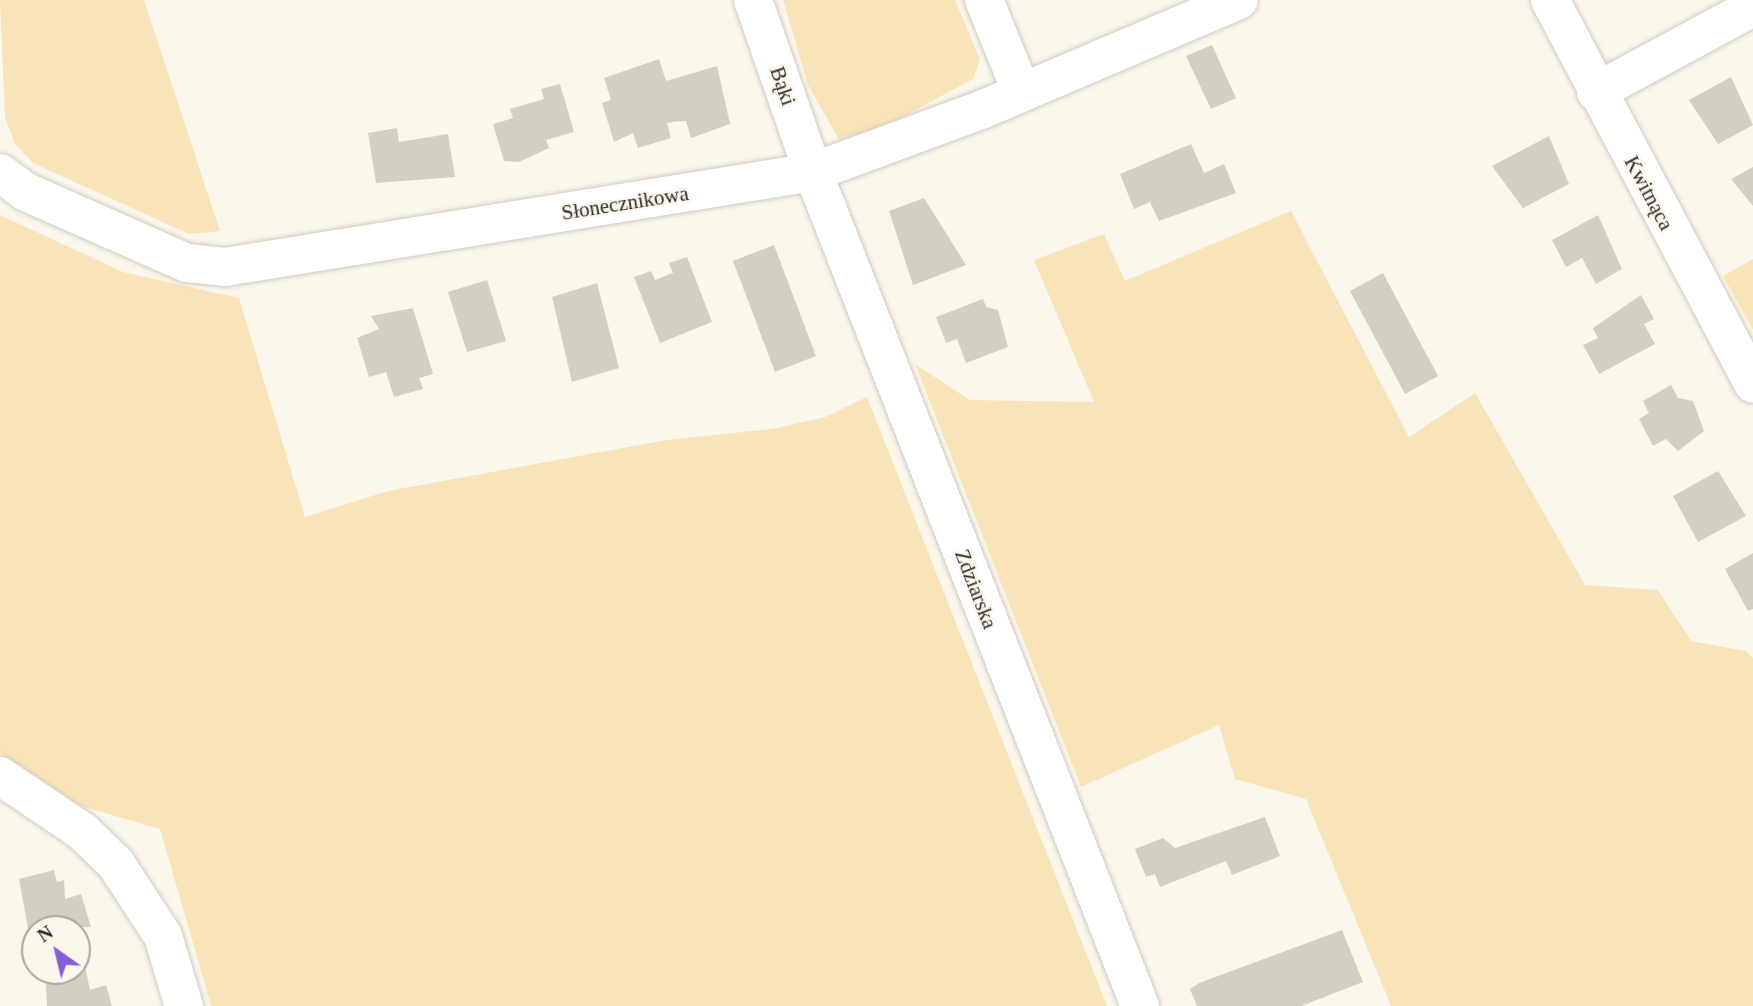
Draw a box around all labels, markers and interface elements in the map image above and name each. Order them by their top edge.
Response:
street label: Bąki [765,63,801,109]
street label: Kwitnąca [1619,152,1679,234]
street label: Słonecznikowa [560,181,690,225]
street label: Zdziarska [949,546,1003,632]
north arrow [21,915,91,985]
text: N [34,921,57,946]

